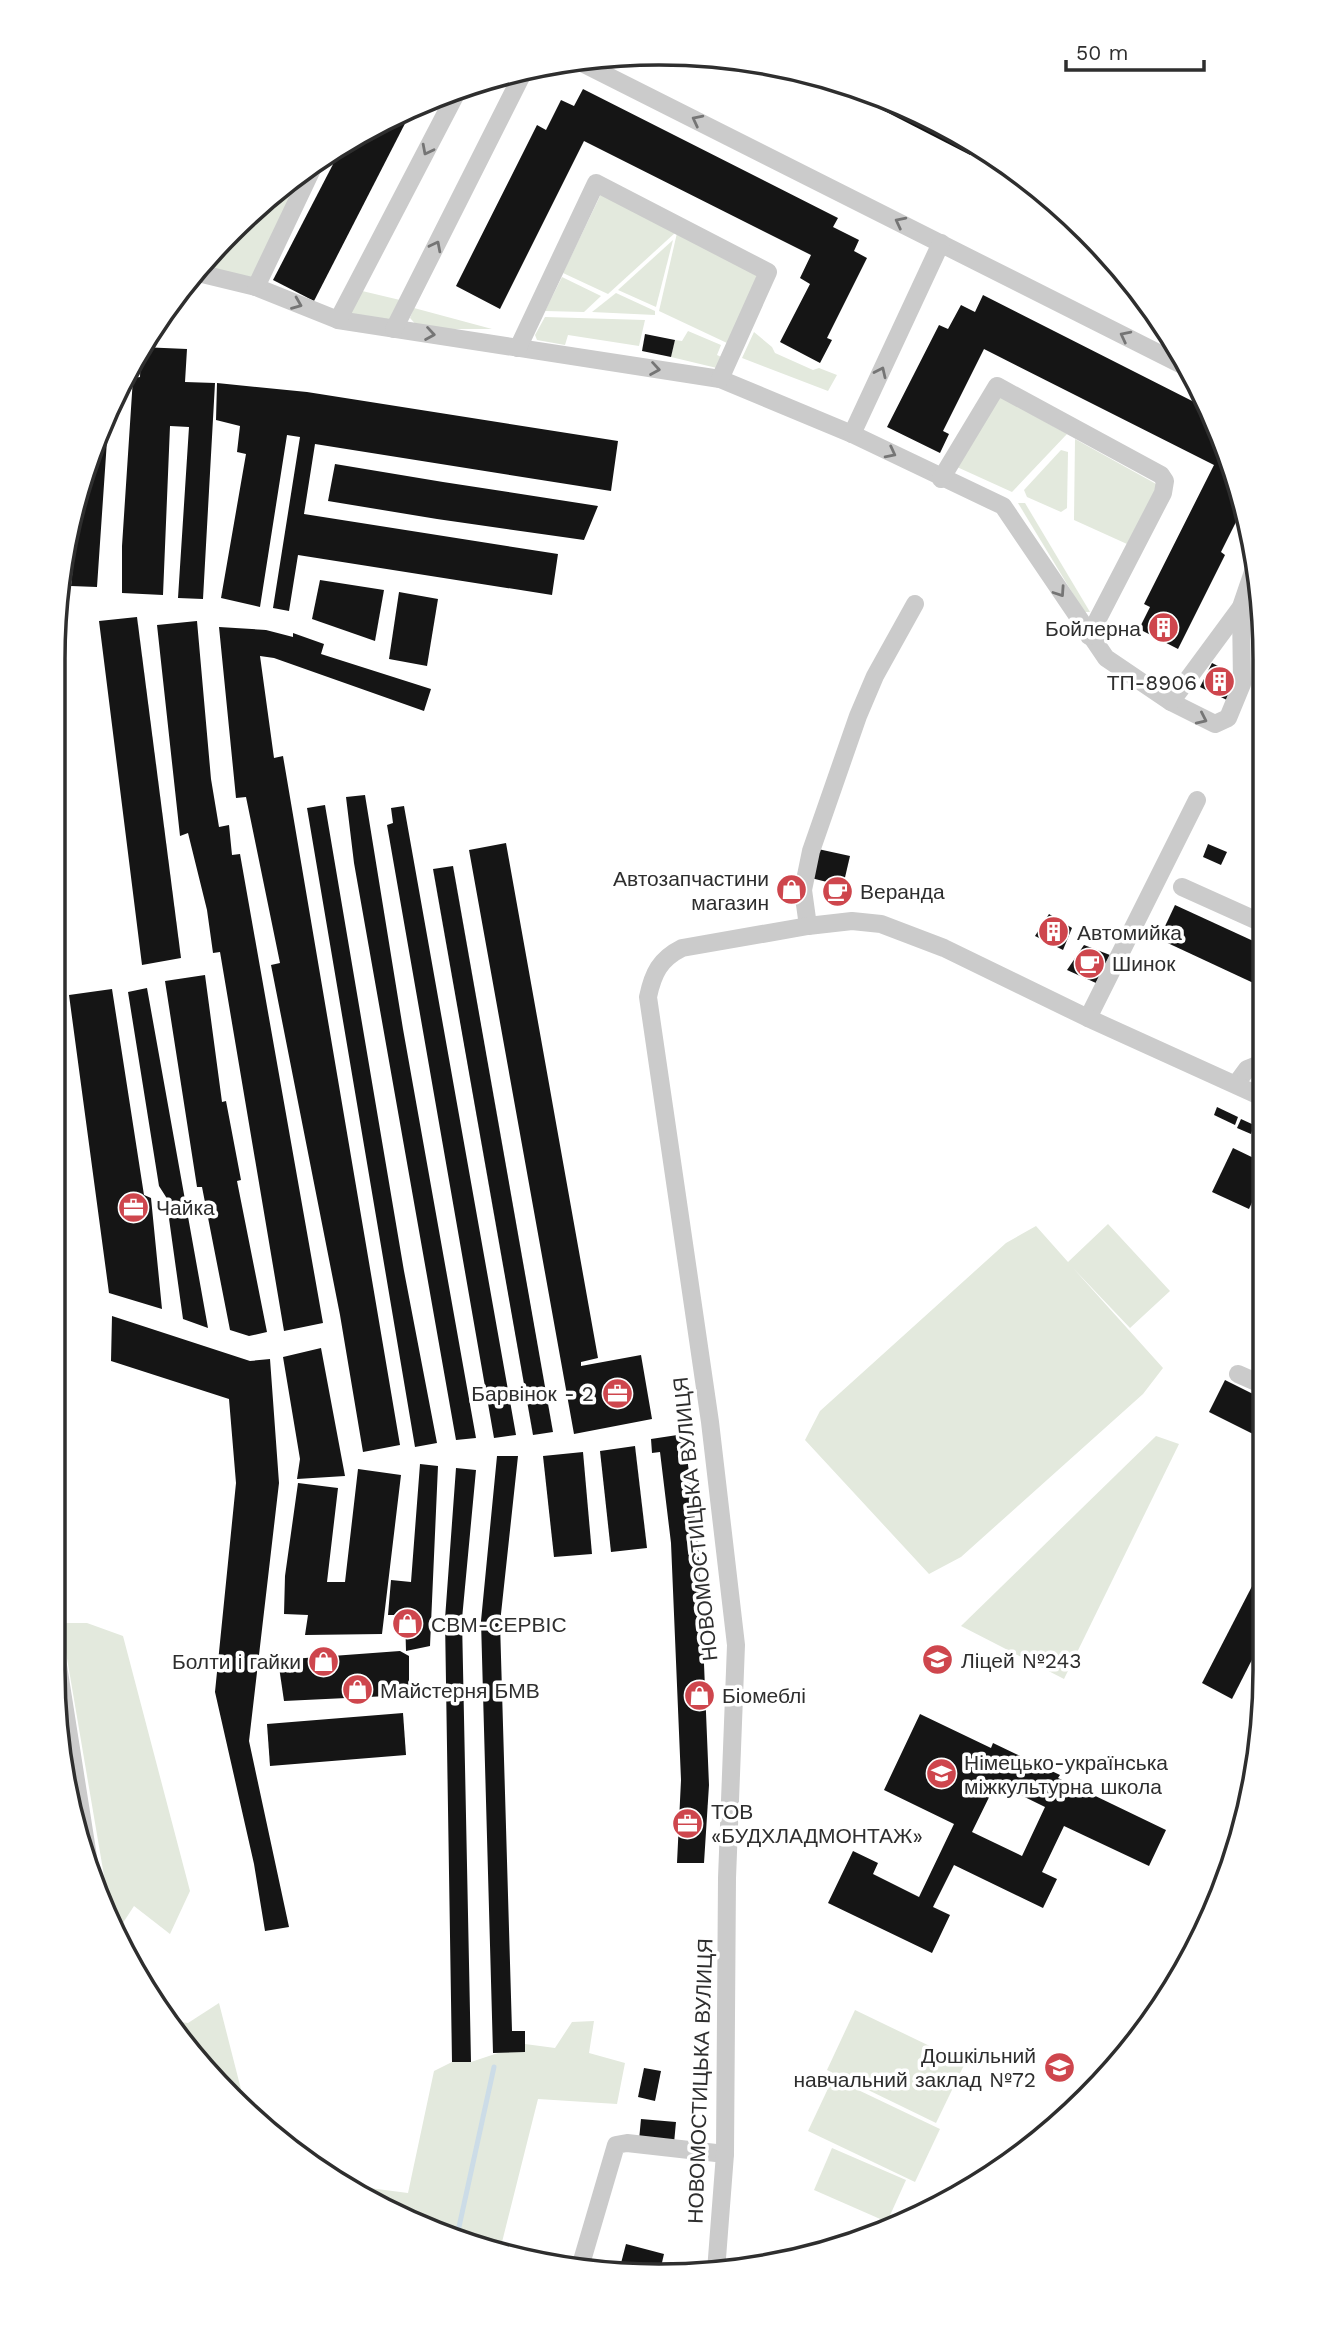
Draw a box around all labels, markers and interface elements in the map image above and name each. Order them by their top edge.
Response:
scale bar [1066,28,1204,72]
text: 50 m [1076,40,1128,65]
one-way arrow [692,115,704,129]
one-way arrow [421,143,435,155]
one-way arrow [895,217,907,231]
one-way arrow [427,241,441,253]
one-way arrow [290,296,303,310]
one-way arrow [424,326,436,341]
one-way arrow [1120,331,1132,345]
one-way arrow [649,361,661,376]
one-way arrow [873,367,887,379]
one-way arrow [884,445,896,459]
one-way arrow [1052,585,1065,598]
building icon: Бойлерна [1147,611,1181,645]
place label: Бойлерна [1045,616,1141,641]
building icon: ТП-8906 [1203,665,1237,699]
place label: ТП-8906 [1107,670,1197,695]
one-way arrow [1195,711,1207,725]
place label: Автозапчастини магазин [613,866,769,915]
shop icon: Автозапчастини магазин [775,873,809,907]
cafe icon: Веранда [820,874,854,908]
place label: Веранда [860,879,945,904]
building icon: Автомийка [1037,915,1071,949]
place label: Автомийка [1077,920,1182,945]
cafe icon: Шинок [1072,946,1106,980]
place label: Шинок [1112,951,1176,976]
office icon: Чайка [116,1190,150,1224]
place label: Чайка [156,1195,215,1220]
office icon: Барвінок - 2 [600,1376,634,1410]
street label: НОВОМОСТИЦЬКА ВУЛИЦЯ [668,1376,722,1662]
place label: Барвінок - 2 [471,1381,594,1406]
shop icon: СВМ-СЕРВІС [391,1607,425,1641]
place label: СВМ-СЕРВІС [431,1612,567,1637]
school or university icon: Ліцей №243 [921,1643,955,1677]
shop icon: Болти і гайки [307,1644,341,1678]
place label: Ліцей №243 [961,1648,1081,1673]
place label: Болти і гайки [172,1649,301,1674]
shop icon: Майстерня БМВ [340,1673,374,1707]
place label: Майстерня БМВ [380,1678,540,1703]
shop icon: Біомеблі [682,1678,716,1712]
place label: Біомеблі [722,1683,806,1708]
place label: Німецько-українська міжкультурна школа [964,1750,1168,1799]
school or university icon: Німецько-українська міжкультурна школа [924,1757,958,1791]
place label: ТОВ «БУДХЛАДМОНТАЖ» [711,1799,923,1848]
office icon: ТОВ «БУДХЛАДМОНТАЖ» [671,1806,705,1840]
street label: НОВОМОСТИЦЬКА ВУЛИЦЯ [683,1938,717,2224]
place label: Дошкільний навчальний заклад №72 [793,2043,1036,2092]
school or university icon: Дошкільний навчальний заклад №72 [1042,2050,1076,2084]

